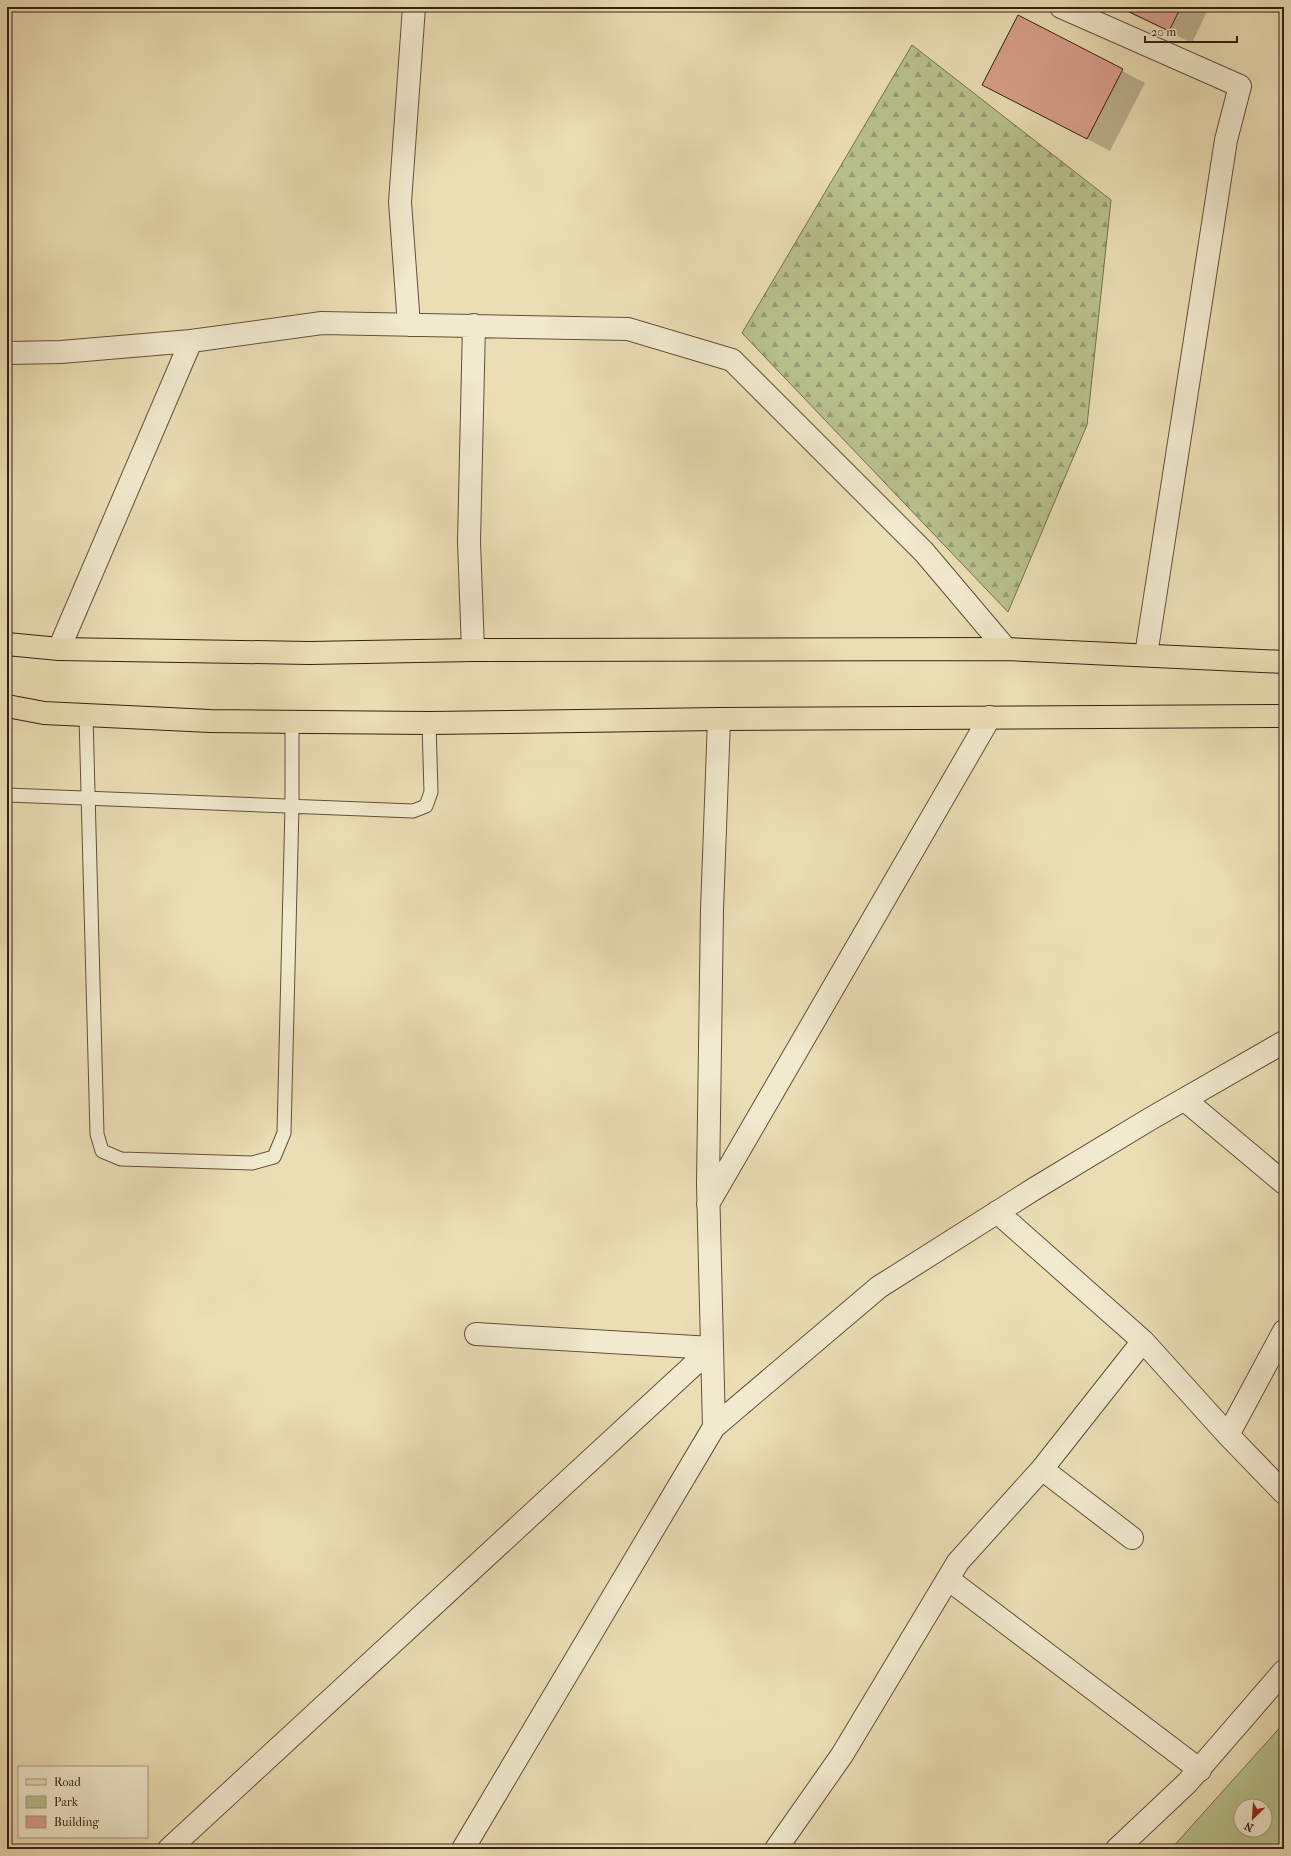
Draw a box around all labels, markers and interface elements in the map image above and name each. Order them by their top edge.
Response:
scale bar [1145,18,1237,44]
text: 20 m [1151,25,1176,39]
legend [18,1766,148,1838]
text: Road [54,1775,81,1789]
text: Park [54,1795,79,1809]
north arrow [1233,1798,1273,1838]
text: Building [54,1815,99,1829]
text: N [1242,1819,1256,1834]

